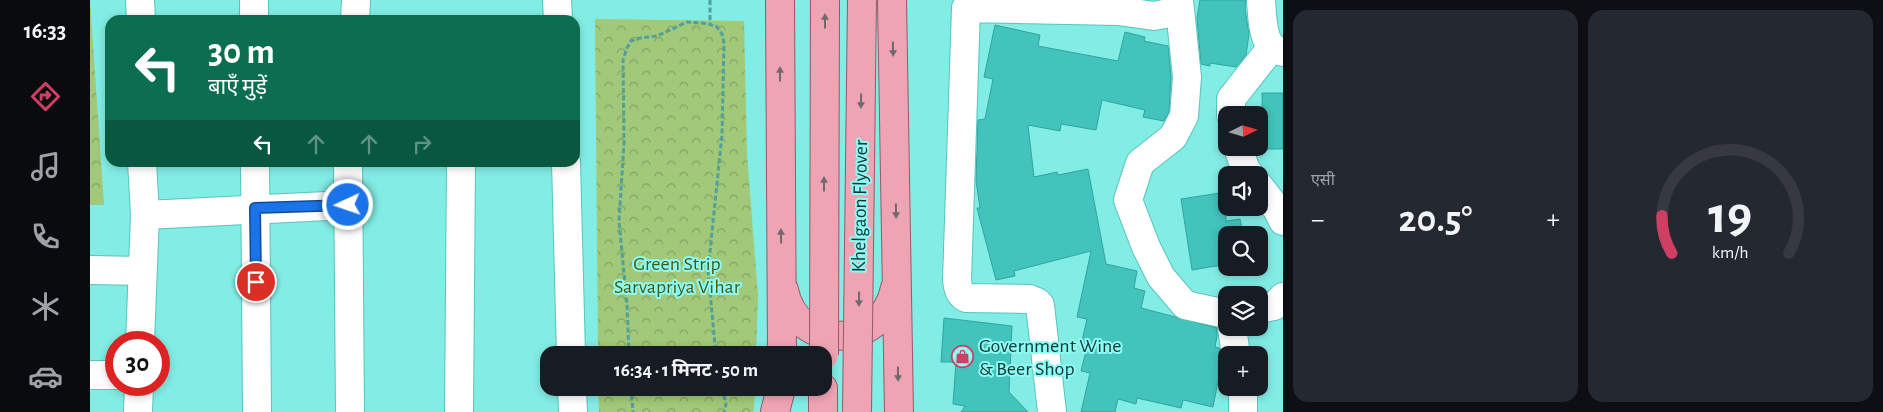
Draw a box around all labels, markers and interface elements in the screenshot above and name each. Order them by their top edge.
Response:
one-way arrow [821,13,829,29]
text: 16:33 [24,20,66,42]
icon: left [125,35,190,100]
text: 30 m [208,35,275,70]
one-way arrow [889,41,897,57]
one-way arrow [776,66,784,82]
text: बाएँ मुड़ें [208,76,267,98]
icon: directions [28,79,63,114]
one-way arrow [857,93,865,109]
north arrow [1218,106,1268,156]
map controls [1218,106,1268,396]
icon: left [249,130,277,158]
icon: ahead [302,130,330,158]
icon: ahead [355,130,383,158]
icon: right [408,130,436,158]
street label: Khelgaon Flyover [849,139,871,273]
icon: music [28,149,63,184]
button: sound [1218,166,1268,216]
text: एसी [1311,172,1335,188]
one-way arrow [821,176,829,192]
position arrow [321,178,373,230]
text: 19 [1709,190,1752,242]
text: 20.5° [1399,201,1472,239]
one-way arrow [892,203,900,219]
text: − [1311,206,1324,234]
text: + [1547,206,1560,234]
icon: phone [28,219,63,254]
button: search [1218,226,1268,276]
one-way arrow [777,228,785,244]
text: km/h [1712,244,1749,262]
park label: Green Strip Sarvapriya Vihar [614,254,741,297]
pin [235,261,277,303]
icon: arrive [242,268,270,296]
button: layers [1218,286,1268,336]
icon: climate [28,289,63,324]
one-way arrow [855,291,863,307]
speed limit sign: 30 [105,331,170,396]
place label: Government Wine & Beer Shop [979,336,1122,379]
shop icon: Government Wine & Beer Shop [951,345,975,369]
button: + [1218,346,1268,396]
icon: car [28,359,63,394]
text: 16:34 · 1 मिनट · 50 m [614,361,758,380]
one-way arrow [894,366,902,382]

